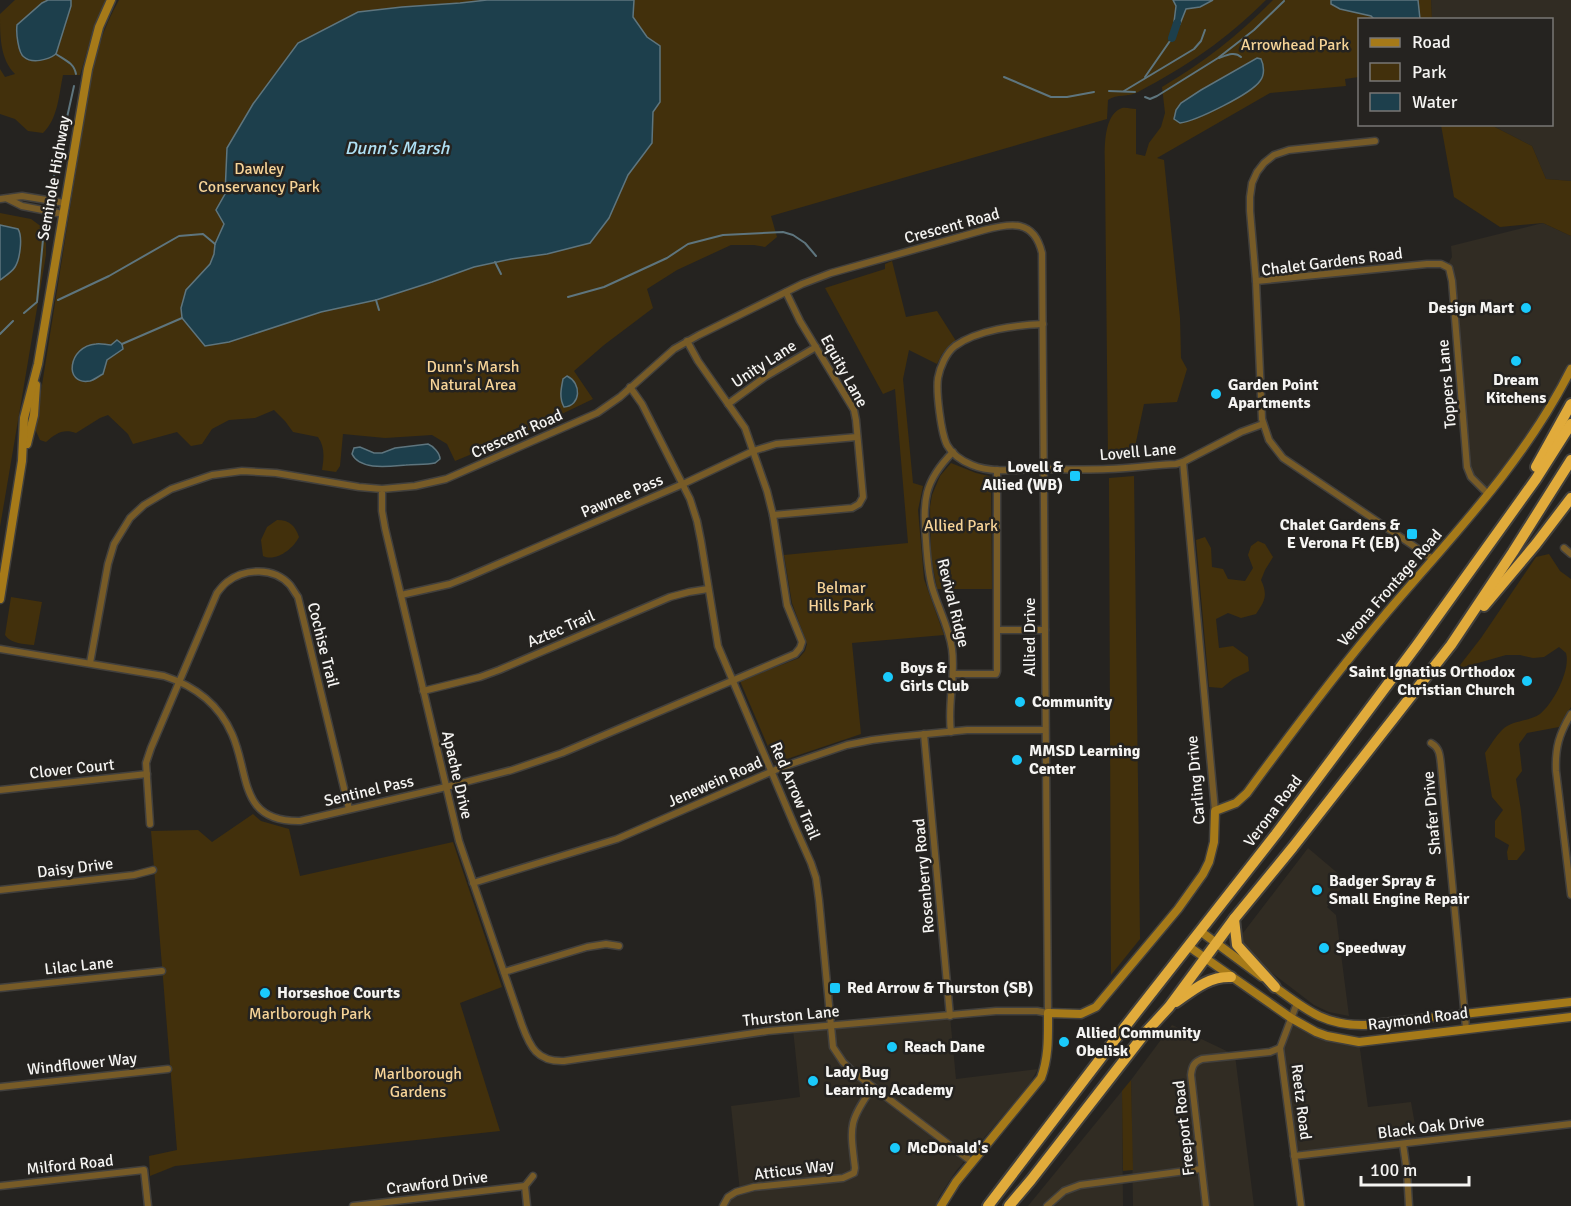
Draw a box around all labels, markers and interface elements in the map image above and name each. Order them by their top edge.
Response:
legend [1358,18,1553,126]
text: Road [1412,31,1451,53]
park label: Arrowhead Park [1241,35,1349,55]
text: Park [1412,61,1447,83]
text: Water [1412,91,1458,113]
street label: Seminole Highway [33,114,75,242]
water label: Dunn's Marsh [345,137,451,159]
park label: Dawley Conservancy Park [198,159,320,197]
street label: Crescent Road [902,204,1002,248]
street label: Chalet Gardens Road [1260,243,1404,281]
place label: Design Mart [1428,298,1514,318]
marker: Design Mart [1519,301,1533,315]
street label: Equity Lane [816,331,872,411]
street label: Unity Lane [728,336,800,392]
street label: Toppers Lane [1433,339,1461,429]
marker: Dream Kitchens [1509,354,1523,368]
park label: Dunn's Marsh Natural Area [426,357,520,395]
place label: Dream Kitchens [1486,370,1546,408]
place label: Garden Point Apartments [1228,375,1319,413]
marker: Garden Point Apartments [1209,387,1223,401]
street label: Crescent Road [468,405,566,463]
street label: Lovell Lane [1099,439,1177,465]
place label: Lovell & Allied (WB) [982,457,1063,495]
marker: Lovell & Allied (WB) [1068,469,1082,483]
street label: Pawnee Pass [578,470,666,522]
place label: Chalet Gardens & E Verona Ft (EB) [1280,515,1400,553]
park label: Allied Park [924,516,998,536]
street label: Verona Frontage Road [1334,525,1446,651]
marker: Chalet Gardens & E Verona Ft (EB) [1405,527,1419,541]
street label: Revival Ridge [932,556,974,650]
park label: Belmar Hills Park [808,578,874,616]
street label: Allied Drive [1020,598,1040,676]
street label: Cochise Trail [303,600,343,690]
street label: Aztec Trail [524,606,598,652]
place label: Boys & Girls Club [900,658,970,696]
place label: Saint Ignatius Orthodox Christian Church [1349,662,1515,700]
marker: Boys & Girls Club [881,670,895,684]
marker: Saint Ignatius Orthodox Christian Church [1520,674,1534,688]
place label: Community [1032,692,1112,712]
marker: Community [1013,695,1027,709]
street label: Apache Drive [437,729,477,821]
street label: Carling Drive [1182,735,1210,825]
street label: Red Arrow Trail [765,739,825,843]
place label: MMSD Learning Center [1029,741,1141,779]
street label: Jenewein Road [664,752,766,812]
marker: MMSD Learning Center [1010,753,1024,767]
street label: Clover Court [29,755,116,783]
street label: Shafer Drive [1418,770,1446,856]
street label: Sentinel Pass [322,771,416,811]
street label: Verona Road [1239,771,1307,851]
street label: Rosenberry Road [909,818,939,934]
street label: Daisy Drive [36,853,114,883]
place label: Badger Spray & Small Engine Repair [1329,871,1470,909]
marker: Badger Spray & Small Engine Repair [1310,883,1324,897]
place label: Speedway [1336,938,1406,958]
marker: Speedway [1317,941,1331,955]
street label: Lilac Lane [44,952,114,980]
place label: Red Arrow & Thurston (SB) [847,978,1034,998]
marker: Red Arrow & Thurston (SB) [828,981,842,995]
place label: Horseshoe Courts [277,983,400,1003]
marker: Horseshoe Courts [258,986,272,1000]
street label: Thurston Lane [742,1001,840,1031]
street label: Raymond Road [1367,1003,1469,1035]
park label: Marlborough Park [249,1004,371,1024]
place label: Allied Community Obelisk [1076,1023,1201,1061]
marker: Allied Community Obelisk [1057,1035,1071,1049]
place label: Reach Dane [904,1037,985,1057]
marker: Reach Dane [885,1040,899,1054]
street label: Windflower Way [26,1048,138,1080]
place label: Lady Bug Learning Academy [825,1062,953,1100]
street label: Reetz Road [1286,1063,1316,1141]
park label: Marlborough Gardens [374,1064,462,1102]
marker: Lady Bug Learning Academy [806,1074,820,1088]
street label: Freeport Road [1169,1079,1199,1177]
street label: Black Oak Drive [1377,1111,1485,1143]
place label: McDonald's [907,1138,988,1158]
marker: McDonald's [888,1141,902,1155]
scale bar [1361,1149,1469,1187]
street label: Milford Road [26,1150,114,1180]
street label: Atticus Way [753,1155,836,1185]
text: 100 m [1370,1159,1417,1181]
street label: Crawford Drive [385,1167,489,1199]

